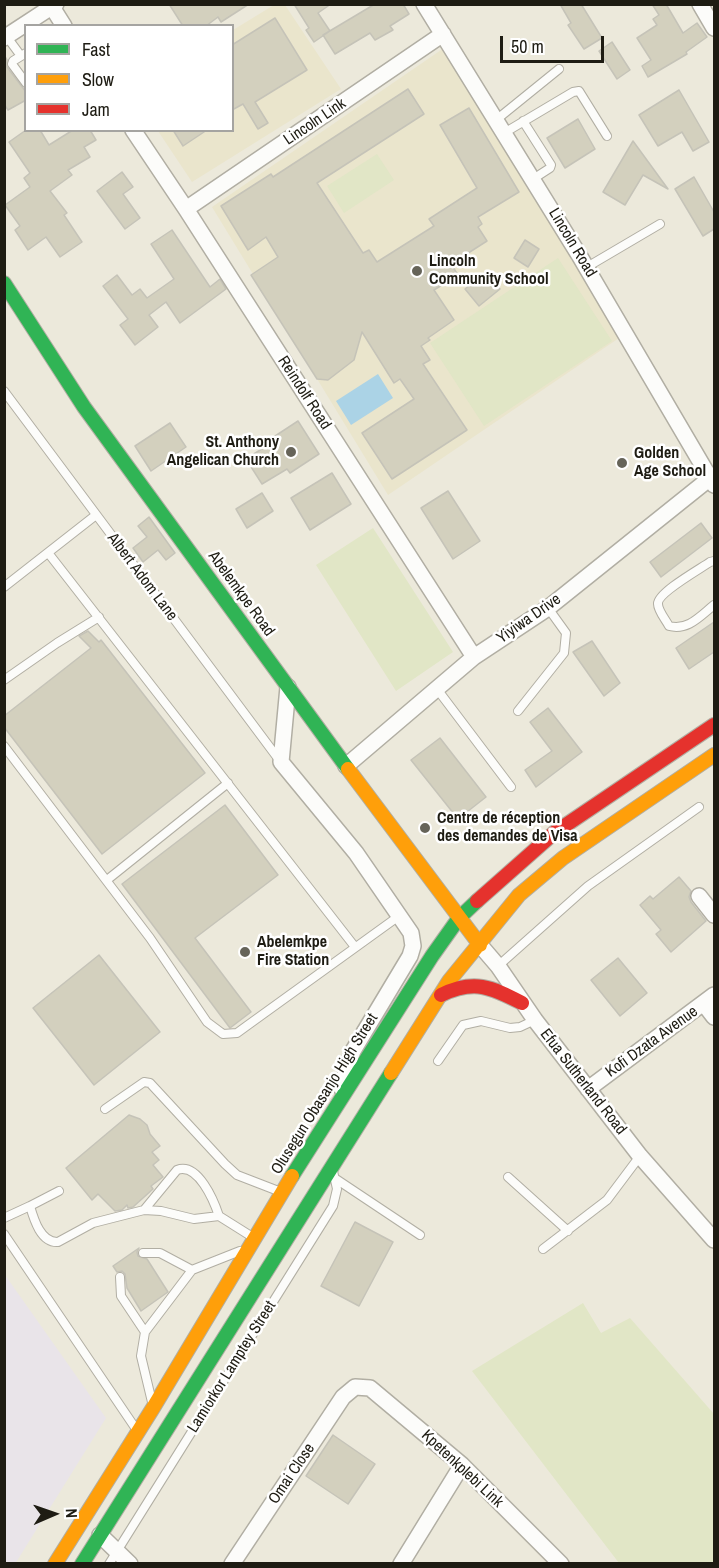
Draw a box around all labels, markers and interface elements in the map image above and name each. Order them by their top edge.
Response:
legend [24,24,234,132]
scale bar [503,24,606,62]
text: 50 m [511,34,544,59]
text: Fast [82,37,110,62]
text: Slow [82,67,114,92]
street label: Lincoln Link [280,94,350,150]
text: Jam [82,97,110,122]
street label: Lincoln Road [544,205,600,281]
place label: Lincoln Community School [429,252,549,290]
marker: Lincoln Community School [410,264,424,278]
street label: Reindolf Road [273,353,335,433]
place label: St. Anthony Angelican Church [167,433,279,471]
place label: Golden Age School [634,444,706,482]
marker: St. Anthony Angelican Church [284,445,298,459]
marker: Golden Age School [615,456,629,470]
street label: Albert Adom Lane [103,529,181,625]
street label: Abelemkpe Road [204,548,278,640]
street label: Yiyiwa Drive [493,590,565,648]
place label: Centre de réception des demandes de Visa [437,809,578,847]
marker: Centre de réception des demandes de Visa [418,821,432,835]
place label: Abelemkpe Fire Station [257,933,329,971]
marker: Abelemkpe Fire Station [238,945,252,959]
street label: Kofi Dzata Avenue [602,1002,702,1082]
street label: Olusegun Obasanjo High Street [268,1010,382,1178]
street label: Efua Sutherland Road [536,1025,630,1139]
street label: Lamiorkor Lamptey Street [184,1298,280,1436]
street label: Kpetenkplebi Link [417,1426,507,1512]
street label: Omai Close [265,1440,319,1508]
north arrow [24,1484,84,1544]
text: N [61,1508,83,1518]

